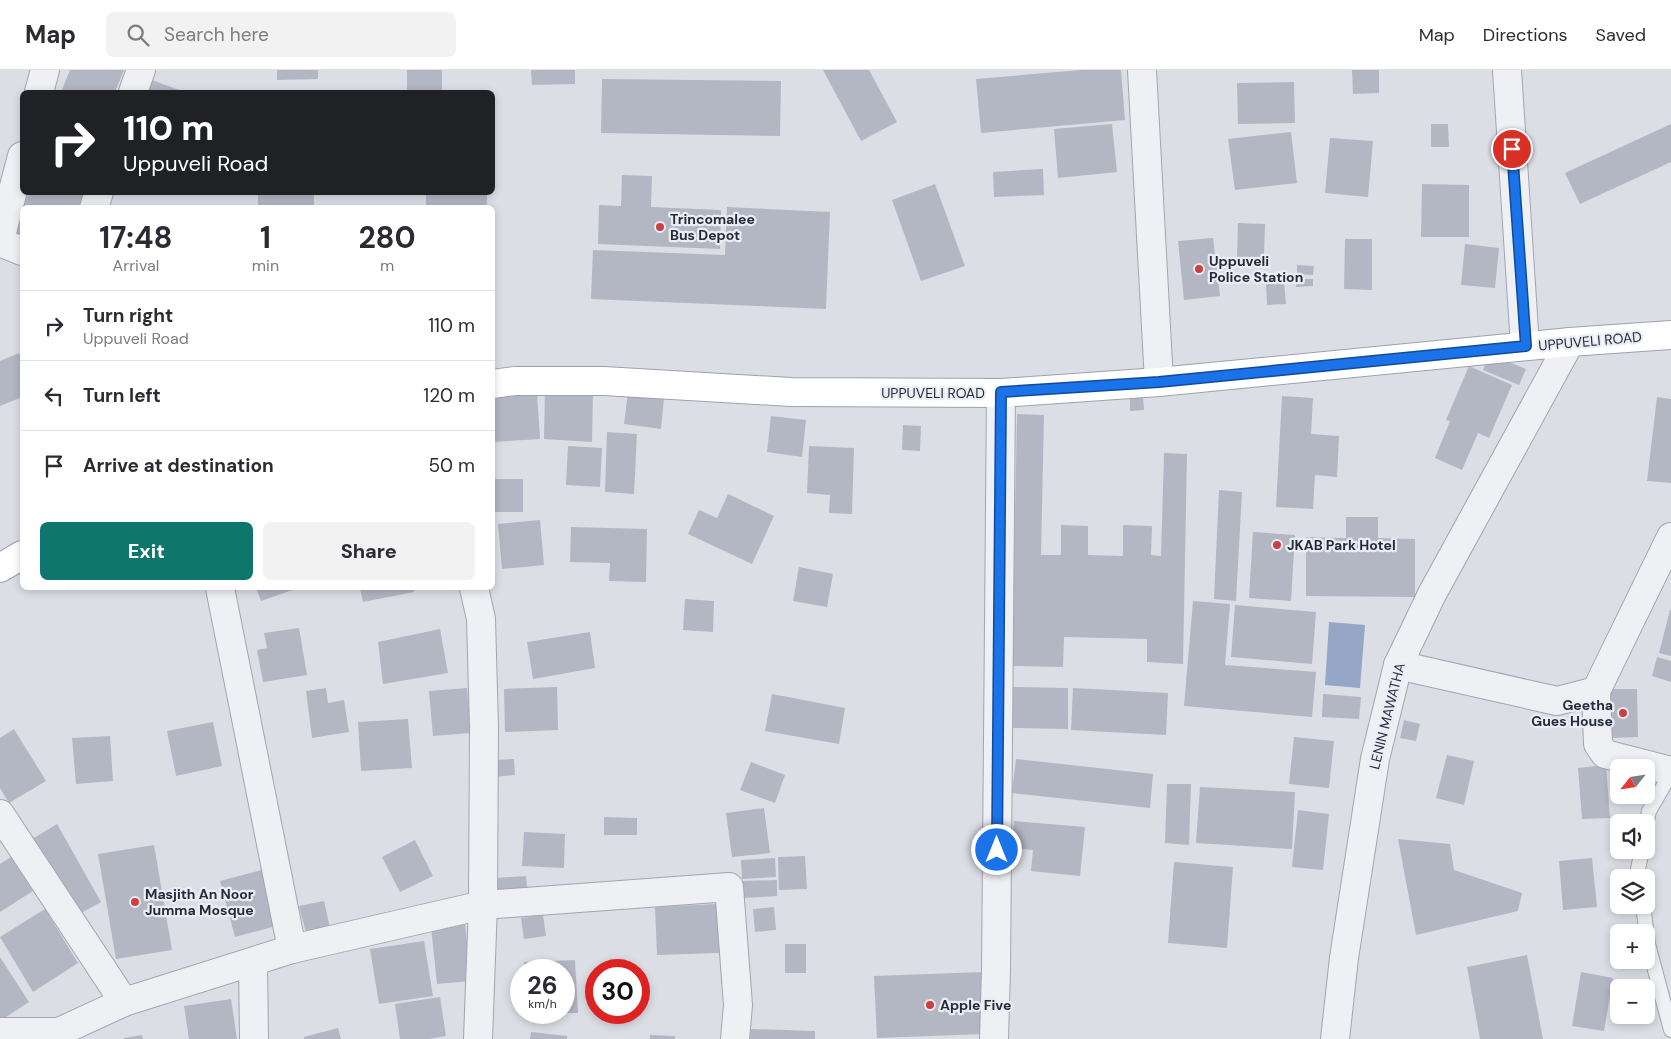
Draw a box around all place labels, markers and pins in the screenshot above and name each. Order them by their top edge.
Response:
pin [1491,128,1533,170]
place label: Trincomalee Bus Depot [670,210,755,244]
marker: Trincomalee Bus Depot [654,221,666,233]
place label: Uppuveli Police Station [1209,252,1303,286]
marker: Uppuveli Police Station [1193,263,1205,275]
place label: JKAB Park Hotel [1287,536,1396,554]
marker: JKAB Park Hotel [1271,539,1283,551]
place label: Geetha Gues House [1531,696,1613,730]
marker: Geetha Gues House [1617,707,1629,719]
place label: Masjith An Noor Jumma Mosque [145,885,254,919]
marker: Masjith An Noor Jumma Mosque [129,896,141,908]
place label: Apple Five [940,996,1011,1014]
marker: Apple Five [924,999,936,1011]

